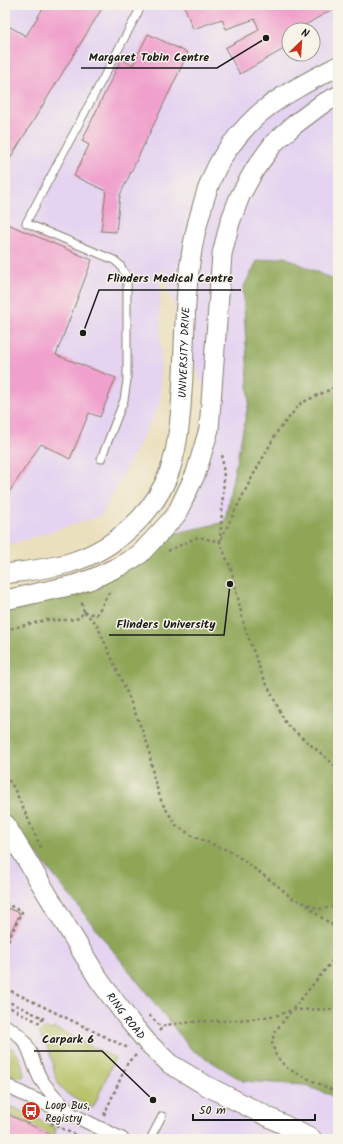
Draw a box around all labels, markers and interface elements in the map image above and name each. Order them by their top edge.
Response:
north arrow [281,22,321,62]
text: N [298,24,312,43]
callout: Margaret Tobin Centre [81,44,217,68]
text: Margaret Tobin Centre [89,48,209,67]
callout: Flinders Medical Centre [99,266,241,290]
text: Flinders Medical Centre [107,269,233,288]
street label: UNIVERSITY DRIVE [174,306,196,399]
callout: Flinders University [109,611,224,635]
text: Flinders University [117,615,216,634]
street label: RING ROAD [101,989,149,1044]
callout: Carpark 6 [34,1027,102,1051]
text: Carpark 6 [42,1030,94,1049]
scale bar [193,1096,315,1122]
place label: Loop Bus, Registry [45,1097,90,1128]
bus stop icon: Loop Bus, Registry [20,1100,42,1122]
text: 50 m [199,1101,226,1120]

